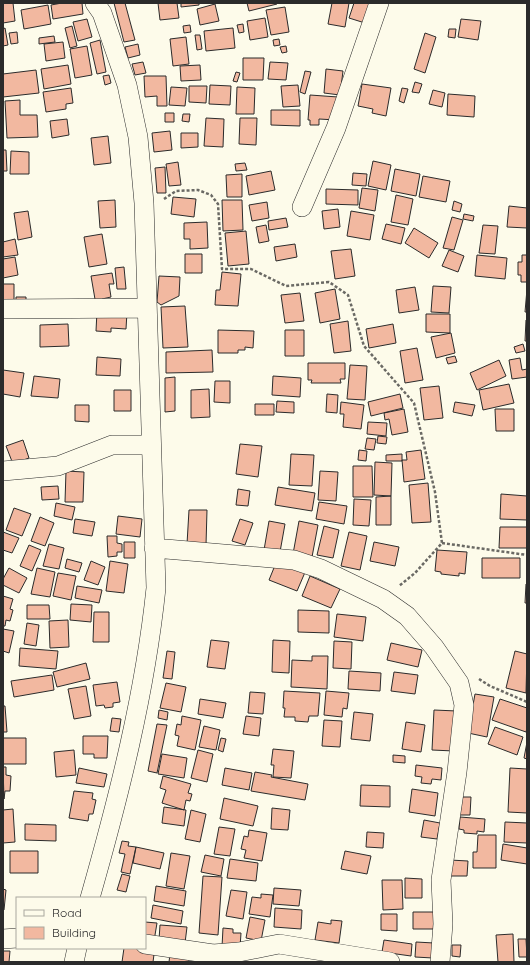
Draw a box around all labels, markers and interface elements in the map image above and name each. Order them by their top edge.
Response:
legend [16,897,146,949]
text: Road [52,905,82,920]
text: Building [52,925,96,940]

